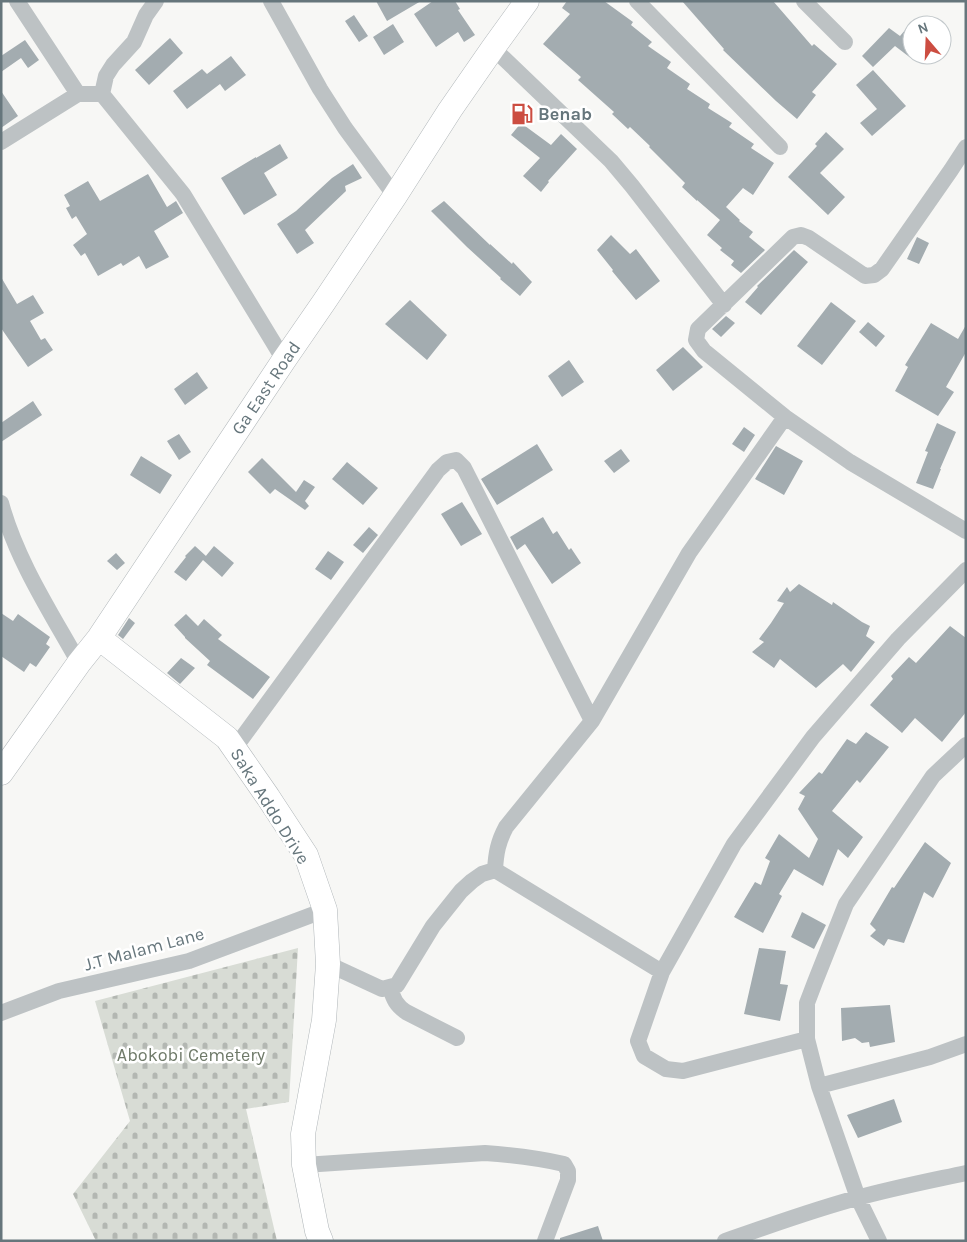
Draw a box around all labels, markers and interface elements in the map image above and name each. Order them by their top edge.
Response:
north arrow [902,15,952,65]
text: N [915,19,930,38]
fuel station icon: Benab [509,101,535,127]
place label: Benab [538,103,592,125]
street label: Ga East Road [227,337,305,439]
street label: Saka Addo Drive [225,744,315,868]
street label: J.T Malam Lane [82,922,206,976]
park label: Abokobi Cemetery [117,1044,266,1066]

